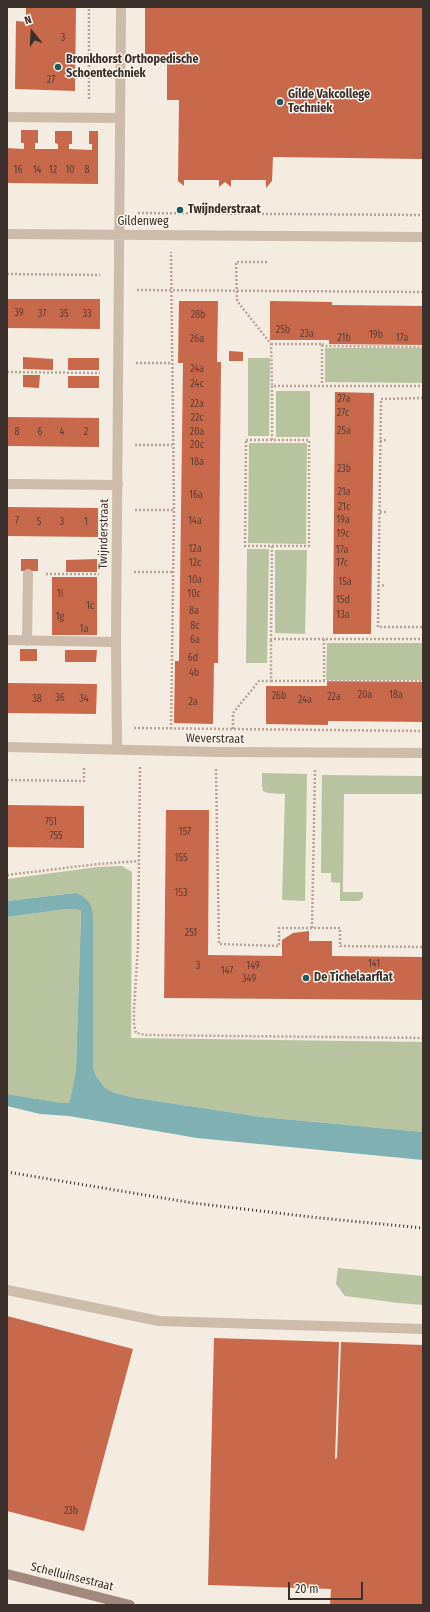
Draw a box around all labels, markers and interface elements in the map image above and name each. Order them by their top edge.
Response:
north arrow [12,12,52,52]
text: N [23,13,33,27]
house number: 3 [61,32,65,44]
place label: Bronkhorst Orthopedische Schoentechniek [66,53,198,81]
marker: Bronkhorst Orthopedische Schoentechniek [53,62,63,72]
house number: 27 [47,74,55,86]
place label: Gilde Vakcollege Techniek [288,88,370,116]
marker: Gilde Vakcollege Techniek [275,97,285,107]
house number: 16 [14,164,22,176]
house number: 14 [33,164,41,176]
house number: 12 [49,164,57,176]
house number: 10 [65,164,75,176]
house number: 8 [85,164,89,176]
place label: Twijnderstraat [188,203,261,217]
marker: Twijnderstraat [175,205,185,215]
street label: Gildenweg [117,215,169,229]
house number: 39 [14,307,24,319]
house number: 37 [38,308,46,320]
house number: 35 [59,308,69,320]
house number: 33 [82,308,92,320]
house number: 28b [191,309,205,321]
house number: 25b [276,324,290,336]
house number: 23a [300,328,314,340]
house number: 19b [369,329,383,341]
house number: 21b [337,332,351,344]
house number: 17a [396,332,408,344]
house number: 26a [190,333,204,345]
house number: 24a [190,363,204,375]
house number: 24c [190,378,204,390]
house number: 27a [338,393,350,405]
house number: 22a [190,398,204,410]
house number: 27c [337,407,349,419]
house number: 22c [191,412,203,424]
house number: 25a [337,425,351,437]
house number: 8 [15,426,19,438]
house number: 6 [38,426,42,438]
house number: 4 [60,426,64,438]
house number: 2 [84,426,88,438]
house number: 20a [190,426,204,438]
house number: 20c [190,439,204,451]
house number: 18a [190,456,204,468]
house number: 23b [337,463,351,475]
house number: 21a [338,486,350,498]
house number: 16a [189,489,203,501]
street label: Twijnderstraat [96,499,112,569]
house number: 21c [338,501,350,513]
house number: 19a [336,514,350,526]
house number: 7 [15,515,19,527]
house number: 14a [188,515,202,527]
house number: 5 [37,516,41,528]
house number: 3 [60,516,64,528]
house number: 1 [84,516,88,528]
house number: 19c [336,528,350,540]
house number: 12a [188,543,202,555]
house number: 17a [336,544,348,556]
house number: 12c [189,557,201,569]
house number: 17c [336,557,348,569]
house number: 10a [188,574,202,586]
house number: 15a [338,576,352,588]
house number: 1i [57,588,63,600]
house number: 10c [187,588,201,600]
house number: 15d [336,594,350,606]
house number: 1c [86,600,94,612]
house number: 8a [189,605,199,617]
house number: 13a [336,609,350,621]
house number: 1g [56,611,64,623]
house number: 8c [190,620,200,632]
house number: 1a [80,623,88,635]
house number: 6a [190,634,200,646]
house number: 6d [188,652,198,664]
house number: 4b [189,667,199,679]
house number: 20a [358,689,372,701]
house number: 18a [389,689,403,701]
house number: 26b [272,690,286,702]
house number: 22a [327,691,341,703]
house number: 36 [55,692,65,704]
house number: 38 [32,693,42,705]
house number: 34 [79,693,89,705]
house number: 24a [298,694,312,706]
house number: 2a [188,696,198,708]
street label: Weverstraat [186,731,244,747]
house number: 751 [45,816,57,828]
house number: 157 [179,826,191,838]
house number: 755 [49,830,63,842]
house number: 155 [174,852,188,864]
house number: 153 [175,887,187,899]
house number: 251 [185,927,197,939]
house number: 141 [368,958,380,970]
house number: 3 [196,960,200,972]
house number: 149 [246,960,260,972]
house number: 147 [221,965,233,977]
place label: De Tichelaarflat [314,971,393,985]
house number: 349 [242,973,256,985]
marker: De Tichelaarflat [301,973,311,983]
house number: 23b [64,1505,78,1517]
street label: Schelluinsestraat [29,1560,115,1594]
scale bar [290,1574,365,1600]
text: 20 m [295,1582,319,1596]

